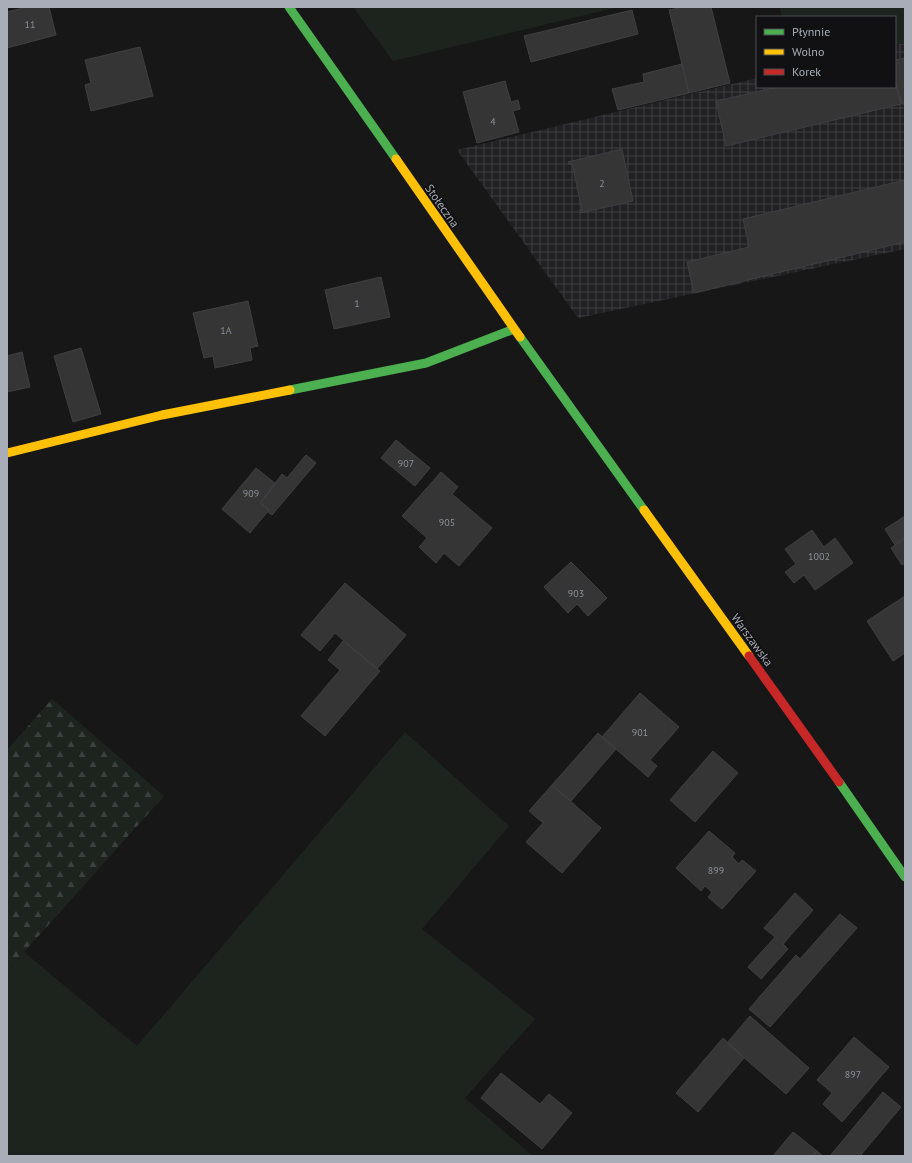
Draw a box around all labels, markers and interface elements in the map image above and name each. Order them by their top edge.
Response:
legend [756,16,896,88]
house number: 11 [25,18,35,31]
text: Płynnie [792,24,830,39]
text: Wolno [792,44,824,59]
text: Korek [792,64,821,79]
house number: 4 [490,115,496,128]
house number: 2 [599,177,605,190]
street label: Stołeczna [422,181,463,230]
house number: 1 [354,297,360,310]
house number: 1A [220,324,232,337]
house number: 907 [398,457,414,470]
house number: 909 [243,487,259,500]
house number: 905 [439,516,455,529]
house number: 1002 [808,550,830,563]
house number: 903 [568,587,584,600]
street label: Warszawska [728,610,777,669]
house number: 901 [632,726,648,739]
house number: 899 [708,864,724,877]
house number: 897 [845,1068,861,1081]

